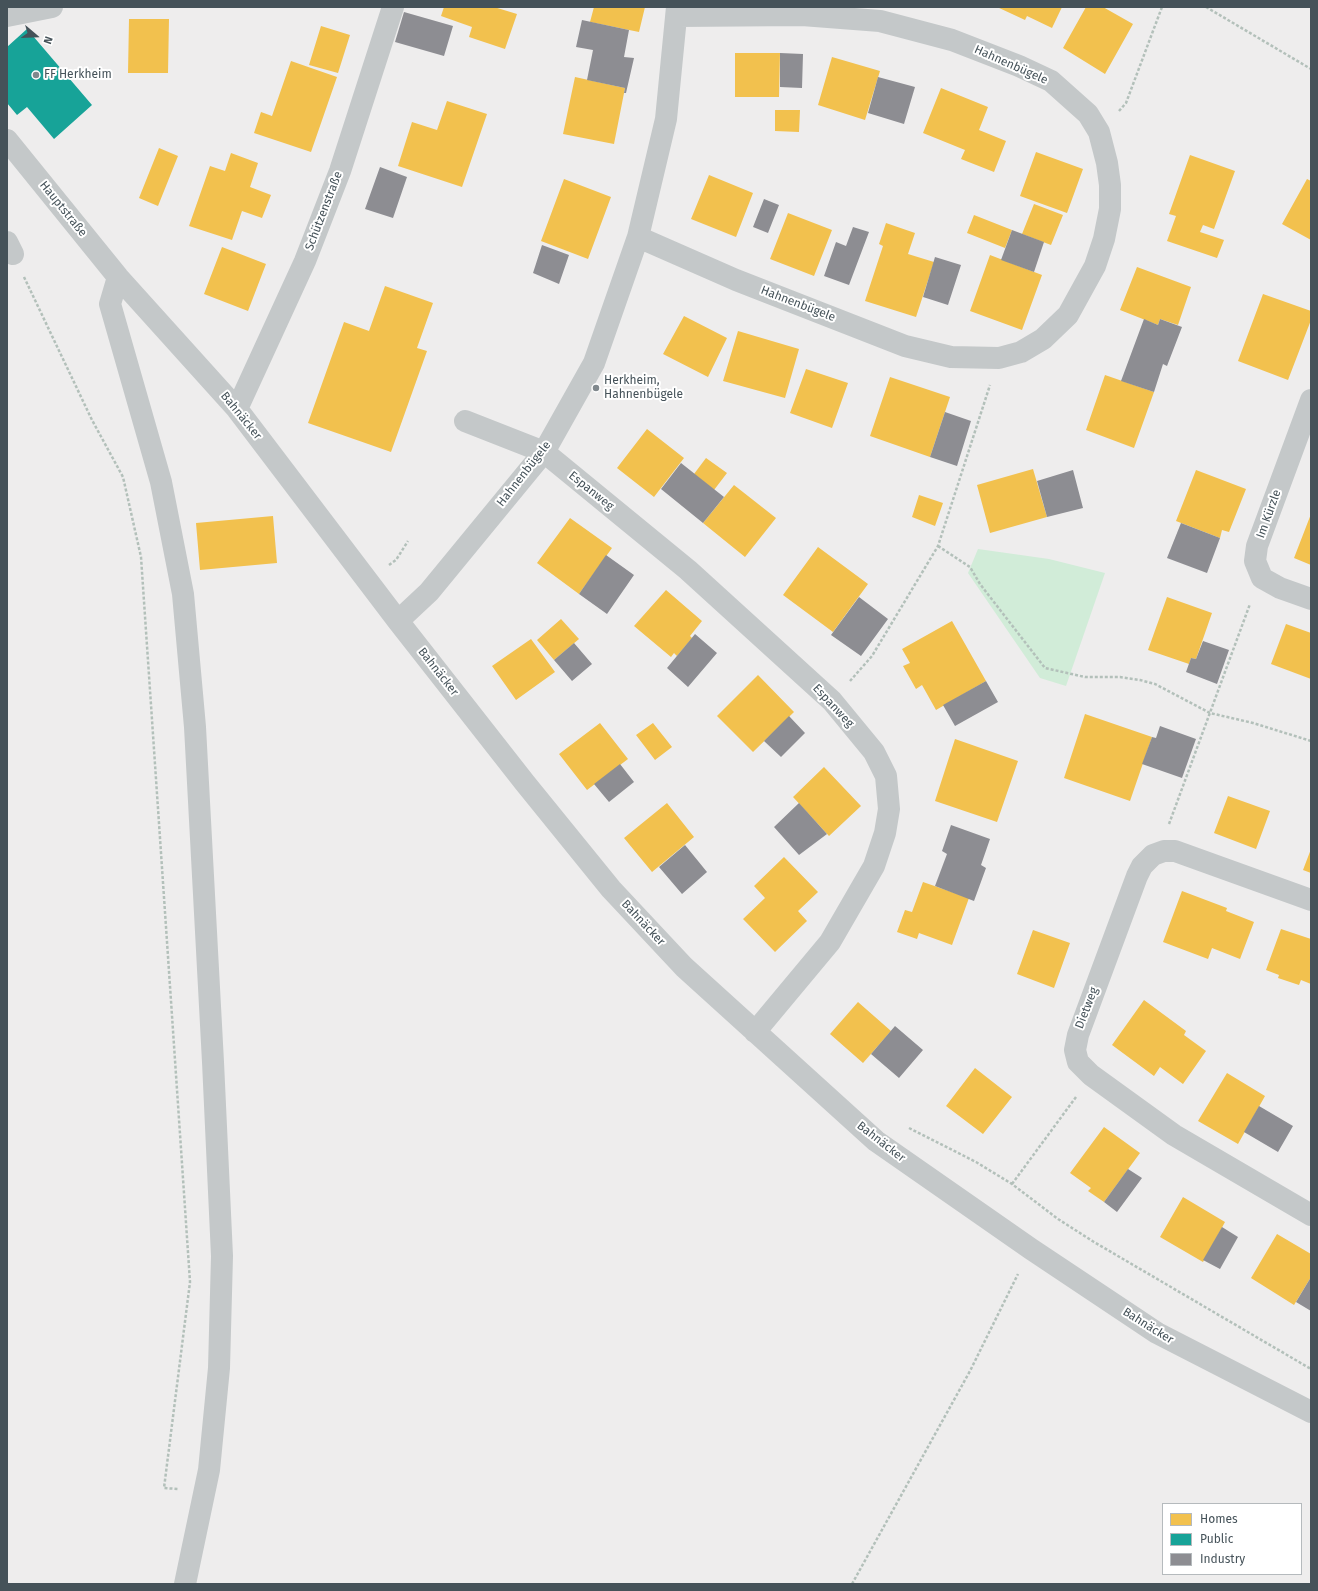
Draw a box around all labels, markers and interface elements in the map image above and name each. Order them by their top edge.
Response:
north arrow [16,16,56,56]
text: N [40,34,55,46]
street label: Hahnenbügele [972,42,1050,88]
place label: FF Herkheim [44,68,112,82]
marker: FF Herkheim [31,70,41,80]
street label: Schützenstraße [302,169,346,253]
street label: Hauptstraße [36,178,90,240]
street label: Hahnenbügele [759,283,837,325]
place label: Herkheim, Hahnenbügele [604,374,683,402]
marker: Herkheim, Hahnenbügele [591,383,601,393]
street label: Bahnäcker [217,389,265,443]
street label: Hahnenbügele [494,438,554,510]
street label: Espanweg [566,468,616,514]
street label: Im Kürzle [1254,488,1284,540]
street label: Bahnäcker [415,645,461,699]
street label: Espanweg [809,681,857,731]
street label: Bahnäcker [618,897,668,949]
street label: Dietweg [1073,985,1101,1031]
street label: Bahnäcker [854,1119,908,1165]
street label: Bahnäcker [1120,1305,1176,1347]
legend [1162,1503,1302,1575]
text: Homes [1200,1512,1238,1526]
text: Public [1200,1532,1233,1546]
text: Industry [1200,1552,1245,1566]

